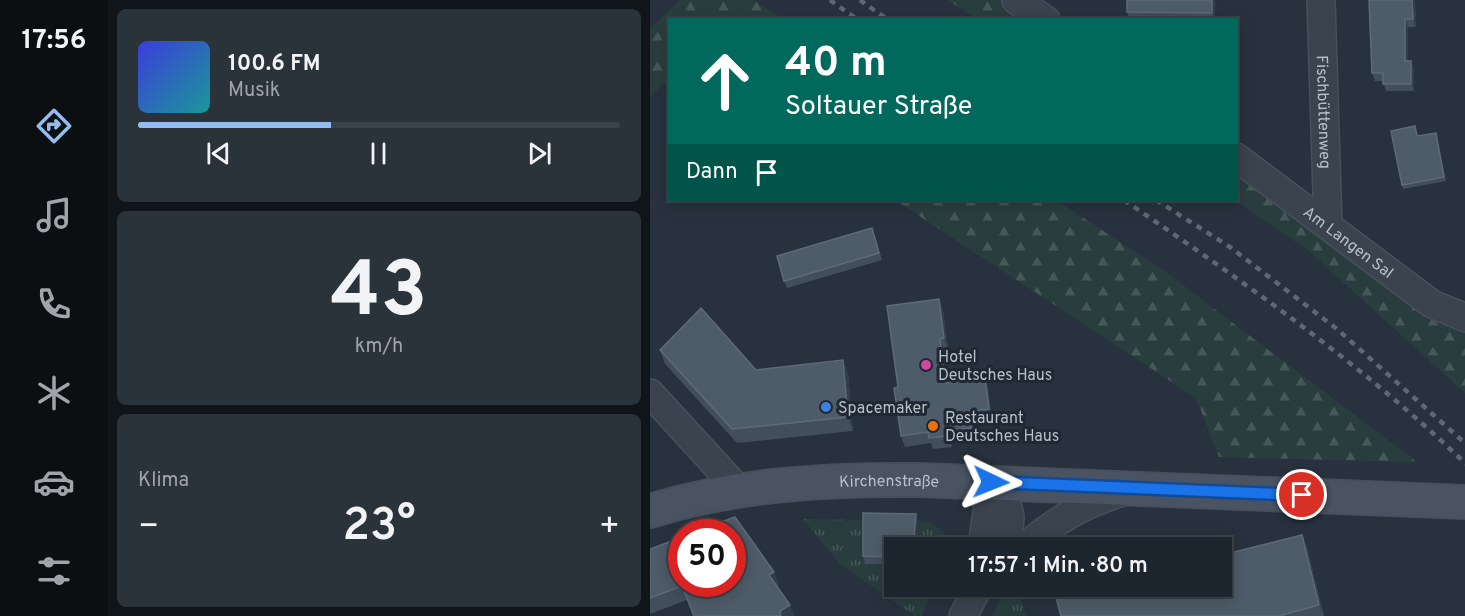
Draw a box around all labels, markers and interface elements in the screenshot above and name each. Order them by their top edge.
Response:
text: 17:56 [22,24,86,58]
text: 40 m [785,38,887,91]
icon: ahead [686,42,764,120]
text: 100.6 FM [228,51,321,78]
street label: Fischbüttenweg [1311,55,1334,169]
text: Musik [228,78,280,104]
text: Soltauer Straße [785,90,972,124]
icon: directions [33,105,75,147]
icon: previous [202,137,235,170]
icon: pause [362,137,395,170]
icon: next [523,137,556,170]
icon: arrive [750,156,783,189]
text: Dann [686,159,738,186]
icon: music [33,194,75,236]
street label: Am Langen Sal [1299,203,1397,284]
text: 43 [331,245,427,344]
icon: phone [33,283,75,325]
text: km/h [355,334,403,360]
place label: Hotel Deutsches Haus [938,348,1052,386]
marker: Hotel Deutsches Haus [919,358,933,372]
icon: climate [33,372,75,414]
place label: Spacemaker [838,399,927,419]
marker: Spacemaker [819,400,833,414]
place label: Restaurant Deutsches Haus [945,409,1059,447]
marker: Restaurant Deutsches Haus [926,419,940,433]
position arrow [959,450,1023,514]
icon: car [33,461,75,503]
text: Klima [138,468,189,494]
pin [1276,469,1327,520]
street label: Kirchenstraße [839,472,939,493]
icon: arrive [1285,478,1318,511]
text: 23° [342,499,416,556]
text: − [138,507,159,549]
text: + [599,507,620,549]
speed limit sign: 50 [668,519,746,597]
icon: filters [33,550,75,592]
text: 17:57 · 1 Min. · 80 m [968,553,1148,580]

